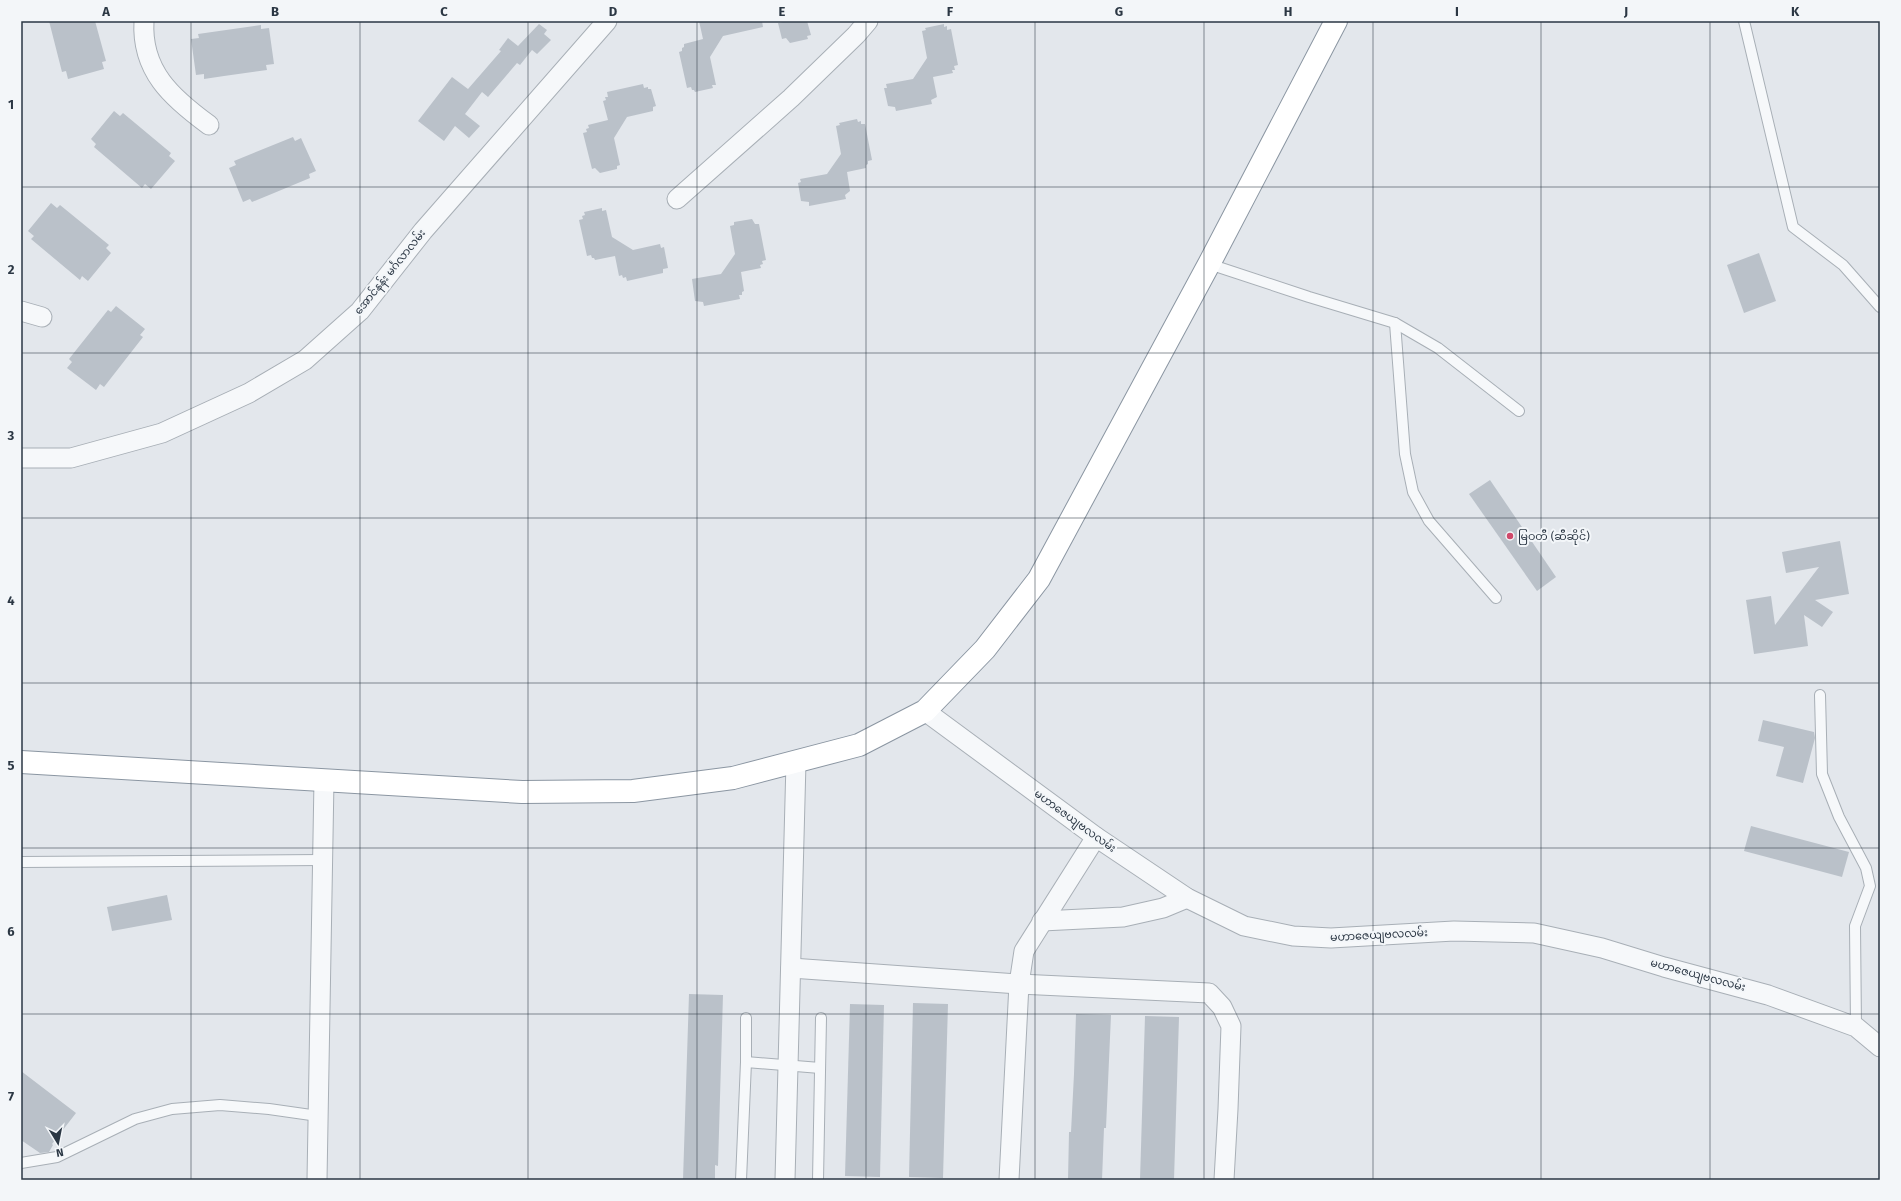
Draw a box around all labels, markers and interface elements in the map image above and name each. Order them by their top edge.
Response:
text: A [101,4,110,19]
text: B [271,4,279,19]
text: C [440,4,448,19]
text: D [609,4,618,19]
text: E [779,4,786,19]
text: F [947,4,954,19]
text: G [1115,4,1123,19]
text: H [1284,4,1292,19]
text: I [1455,4,1459,19]
text: J [1623,4,1628,19]
text: K [1791,4,1800,19]
text: 1 [8,97,14,112]
street label: အောင်နန်း မင်္ဂလာလမ်း [351,226,430,318]
text: 2 [8,262,15,277]
text: 3 [7,428,15,443]
place label: မြဝတီ (ဆီဆိုင်) [1518,529,1590,545]
marker: မြဝတီ (ဆီဆိုင်) [1505,531,1515,541]
text: 4 [7,593,15,608]
text: 5 [8,758,15,773]
street label: မဟာဇေယျဗလလမ်း [1030,786,1119,857]
text: 6 [7,924,15,939]
street label: မဟာဇေယျဗလလမ်း [1330,925,1428,946]
street label: မဟာဇေယျဗလလမ်း [1649,955,1747,996]
text: 7 [8,1089,14,1104]
north arrow [38,1123,78,1163]
text: N [55,1145,64,1159]

